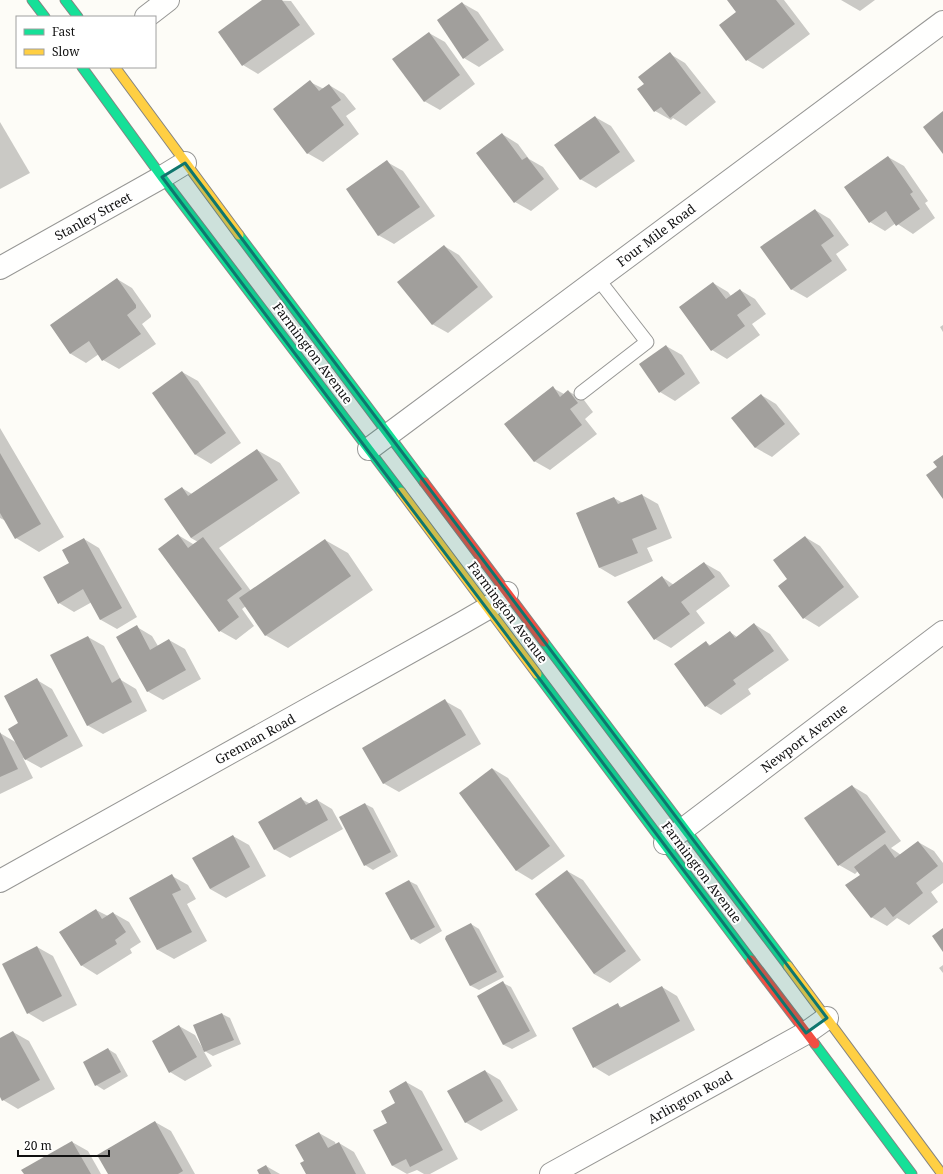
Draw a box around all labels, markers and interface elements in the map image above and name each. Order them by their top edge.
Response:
legend [16,16,156,68]
text: Fast [52,23,75,40]
text: Slow [52,43,80,60]
street label: Stanley Street [51,187,135,245]
street label: Four Mile Road [613,199,699,271]
street label: Farmington Avenue [269,299,357,407]
street label: Farmington Avenue [464,558,552,666]
street label: Newport Avenue [757,699,851,777]
street label: Grennan Road [211,709,299,769]
street label: Farmington Avenue [658,818,746,926]
street label: Arlington Road [645,1066,735,1128]
scale bar [18,1132,109,1158]
text: 20 m [24,1137,52,1154]

